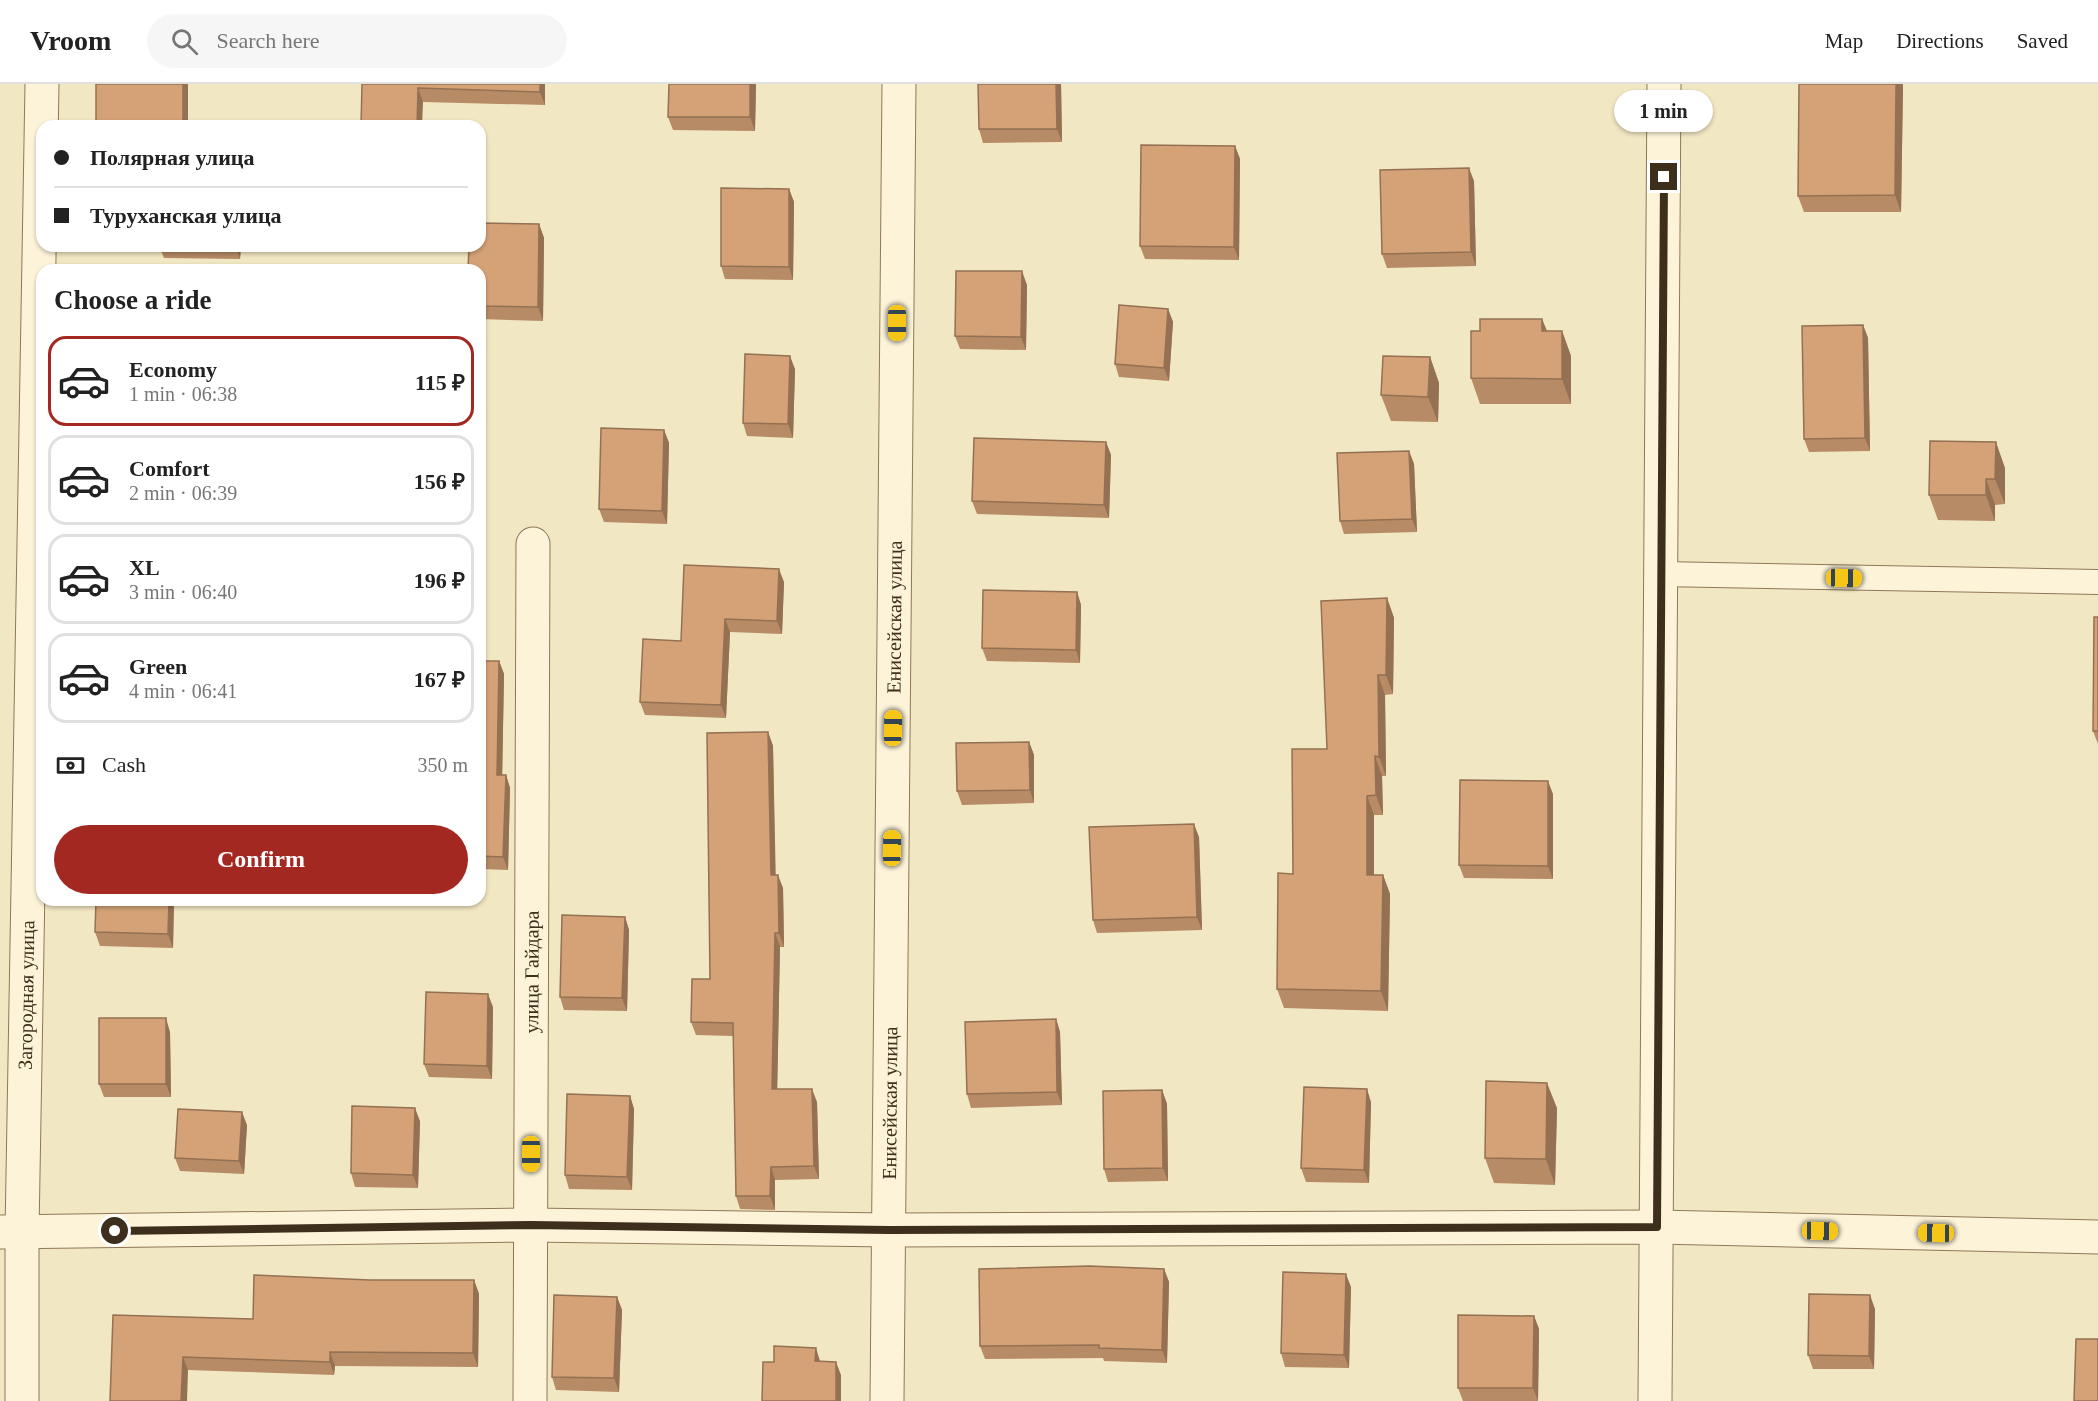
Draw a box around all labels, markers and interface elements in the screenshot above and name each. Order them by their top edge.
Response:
search box [147,14,567,68]
text: Vroom [30,25,111,56]
icon: search [168,25,201,58]
text: Search here [216,28,320,53]
text: Map [1825,29,1863,53]
text: Directions [1896,29,1984,53]
text: Saved [2017,29,2068,53]
callout: 1 min [1614,90,1714,132]
text: 1 min [1639,100,1688,122]
text: Полярная улица [90,145,255,170]
route end [1650,163,1677,190]
text: Туруханская улица [90,203,282,228]
text: Choose a ride [54,285,212,315]
car [888,305,906,341]
icon: car [57,354,111,408]
text: Economy [129,357,217,382]
text: 115 ₽ [415,370,465,395]
text: 1 min · 06:38 [129,383,237,405]
icon: car [57,453,111,507]
text: Comfort [129,456,210,481]
text: 156 ₽ [414,469,465,494]
text: 2 min · 06:39 [129,482,237,504]
street label: Енисейская улица [882,540,907,694]
icon: car [57,552,111,606]
text: XL [129,555,160,580]
text: 196 ₽ [414,568,465,593]
car [1826,569,1862,587]
text: 3 min · 06:40 [129,581,237,603]
icon: car [57,651,111,705]
text: Green [129,654,187,679]
text: 167 ₽ [414,667,465,692]
text: 4 min · 06:41 [129,680,237,702]
car [884,710,902,746]
icon: cash [54,749,87,782]
text: Cash [102,752,146,777]
text: 350 m [417,754,468,776]
button: Confirm [54,825,468,894]
car [883,830,901,866]
street label: улица Гайдара [520,910,544,1034]
street label: Загородная улица [14,920,39,1070]
street label: Енисейская улица [878,1026,902,1180]
car [522,1136,540,1172]
route start [101,1217,128,1244]
car [1802,1222,1838,1240]
car [1918,1224,1954,1242]

